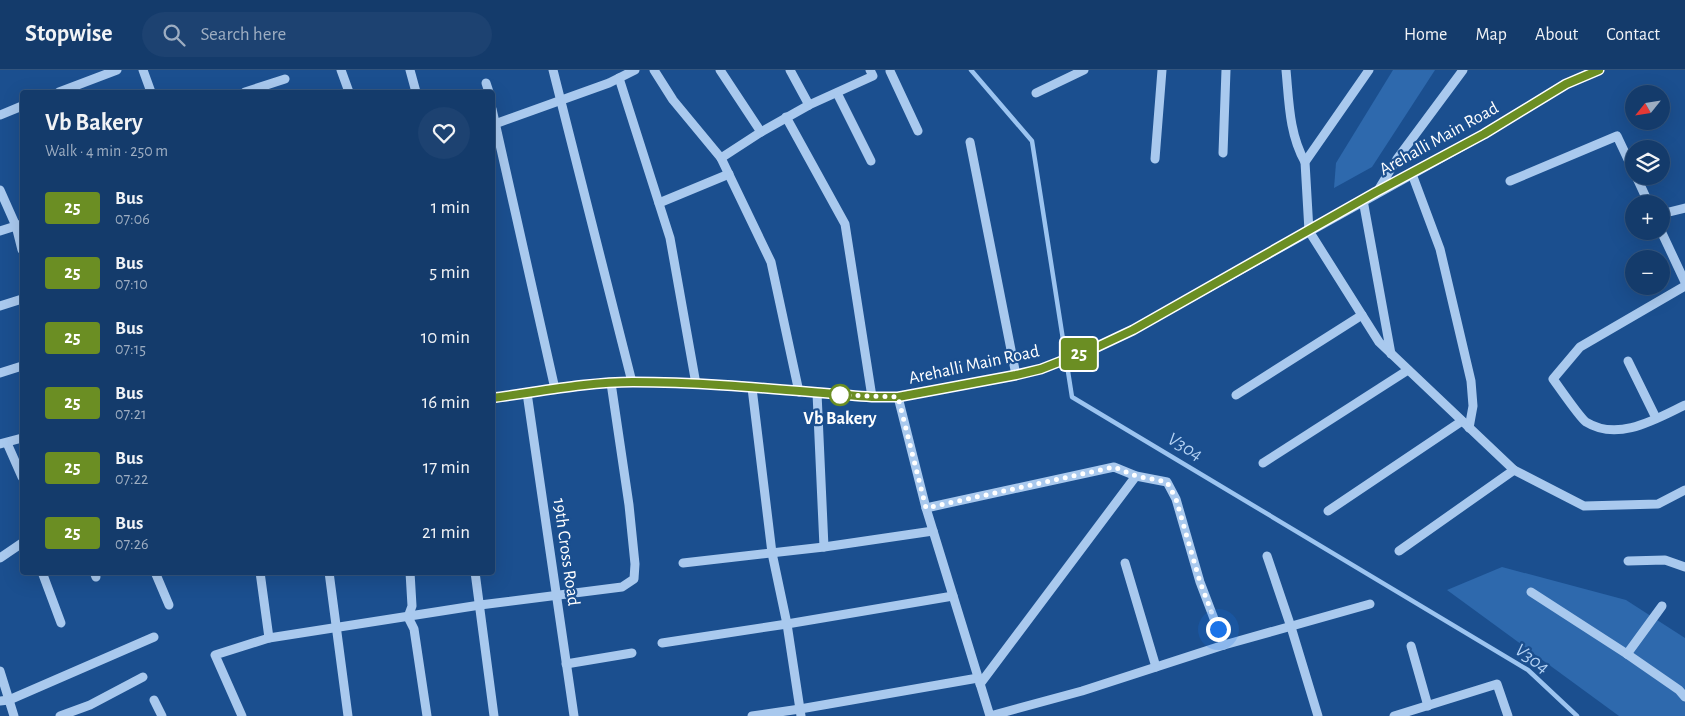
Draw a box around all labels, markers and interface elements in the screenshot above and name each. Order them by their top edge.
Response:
search box [142,12,492,57]
icon: search [160,21,188,49]
text: Stopwise [25,22,112,46]
text: Search here [200,25,286,44]
text: Home [1404,26,1447,44]
text: Map [1475,26,1507,44]
text: About [1535,26,1578,44]
text: Contact [1606,26,1660,44]
north arrow [1625,85,1670,130]
map controls [1625,85,1670,295]
street label: Arehalli Main Road [1376,99,1502,179]
button: heart [418,107,470,159]
text: Vb Bakery [45,111,143,135]
button: layers [1625,140,1670,185]
text: Walk · 4 min · 250 m [45,143,168,159]
text: Bus [115,189,143,208]
button: + [1625,195,1670,240]
text: 1 min [431,198,470,217]
text: 25 [64,199,81,217]
text: 07:06 [115,211,150,227]
button: − [1625,250,1670,295]
text: Bus [115,254,143,273]
text: 5 min [429,263,470,282]
text: 25 [64,264,81,282]
text: 07:10 [115,276,148,292]
text: Bus [115,319,143,338]
text: 10 min [421,328,470,347]
text: 25 [64,329,81,347]
line badge: 25 [1056,338,1102,370]
text: 07:15 [115,341,146,357]
street label: Arehalli Main Road [907,342,1041,388]
text: 25 [1071,345,1087,363]
text: Bus [115,384,143,403]
marker: Vb Bakery [829,384,851,406]
text: 16 min [422,393,470,412]
text: 25 [64,394,81,412]
text: 07:21 [115,406,147,422]
place label: Vb Bakery [803,410,878,428]
water label: V304 [1164,429,1206,465]
text: Bus [115,449,143,468]
text: 17 min [423,458,470,477]
text: 25 [64,459,81,477]
text: 07:22 [115,471,148,487]
street label: 19th Cross Road [550,497,582,607]
text: Bus [115,514,143,533]
text: 21 min [422,523,470,542]
text: 25 [64,524,81,542]
text: 07:26 [115,536,149,552]
your location [1206,617,1231,642]
water label: V304 [1511,640,1553,678]

